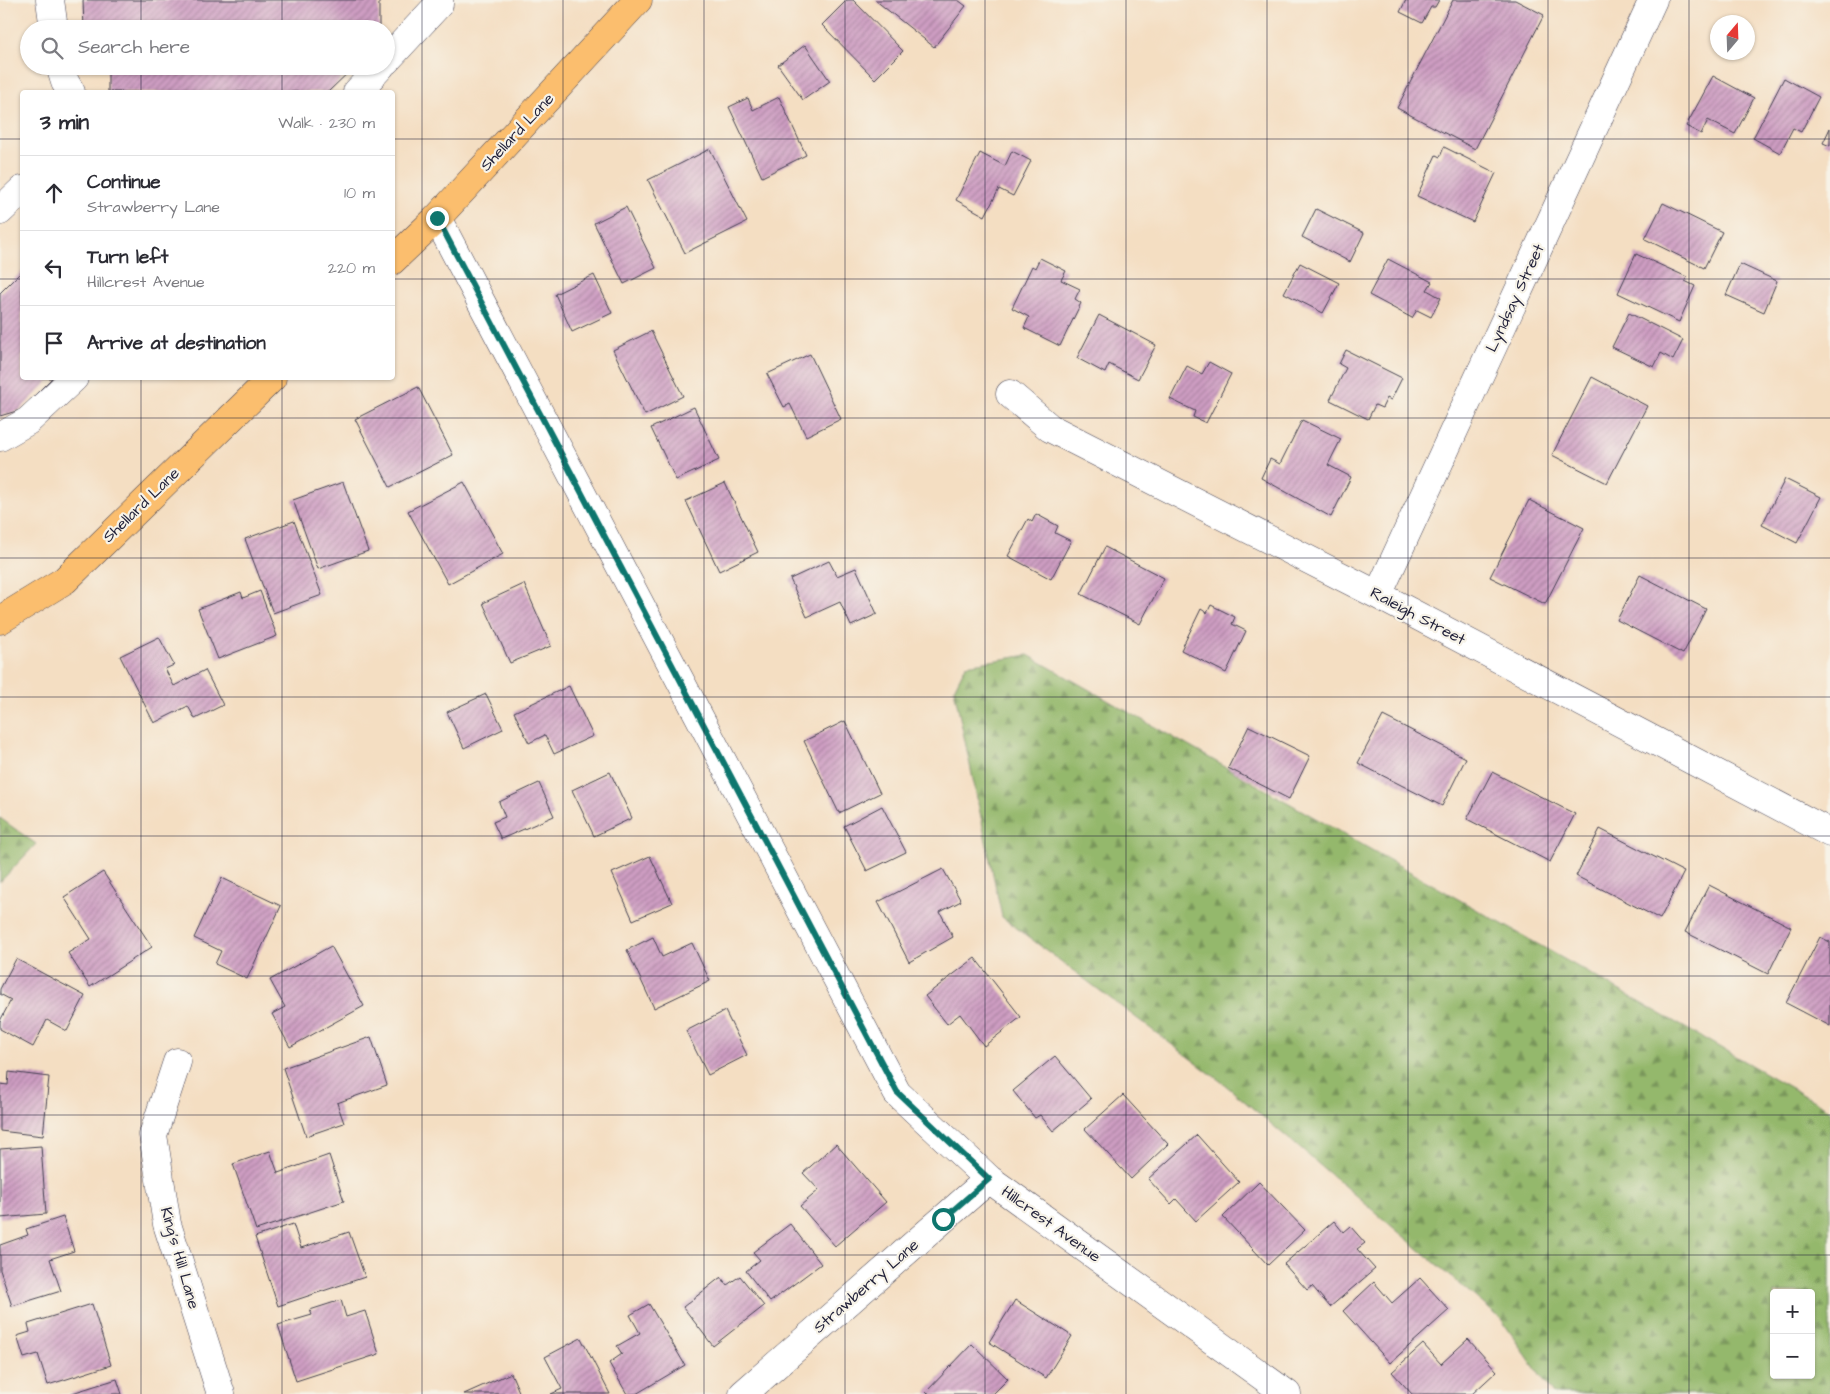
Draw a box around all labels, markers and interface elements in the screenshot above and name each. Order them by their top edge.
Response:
north arrow [1710,15,1755,60]
search box [20,20,395,75]
icon: search [38,34,66,62]
text: Search here [78,34,190,61]
street label: Shellard Lane [475,88,559,176]
text: 3 min [40,108,89,137]
text: Walk · 230 m [278,112,375,134]
text: Continue [87,169,161,196]
icon: ahead [40,179,68,207]
text: 10 m [344,182,375,204]
text: Strawberry Lane [87,196,220,218]
route end [426,207,449,230]
street label: Lyndsay Street [1480,240,1551,356]
text: Turn left [87,244,168,271]
icon: left [40,254,68,282]
text: 220 m [328,257,375,279]
text: Hillcrest Avenue [87,271,205,293]
icon: arrive [40,329,68,357]
text: Arrive at destination [87,330,266,357]
street label: Shellard Lane [98,462,185,547]
street label: Raleigh Street [1366,582,1470,652]
street label: Hillcrest Avenue [997,1181,1105,1268]
street label: King's Hill Lane [154,1205,205,1312]
route start [932,1208,955,1231]
street label: Strawberry Lane [809,1234,924,1339]
map controls [1770,1289,1815,1379]
button: + [1770,1289,1815,1334]
button: − [1770,1334,1815,1379]

